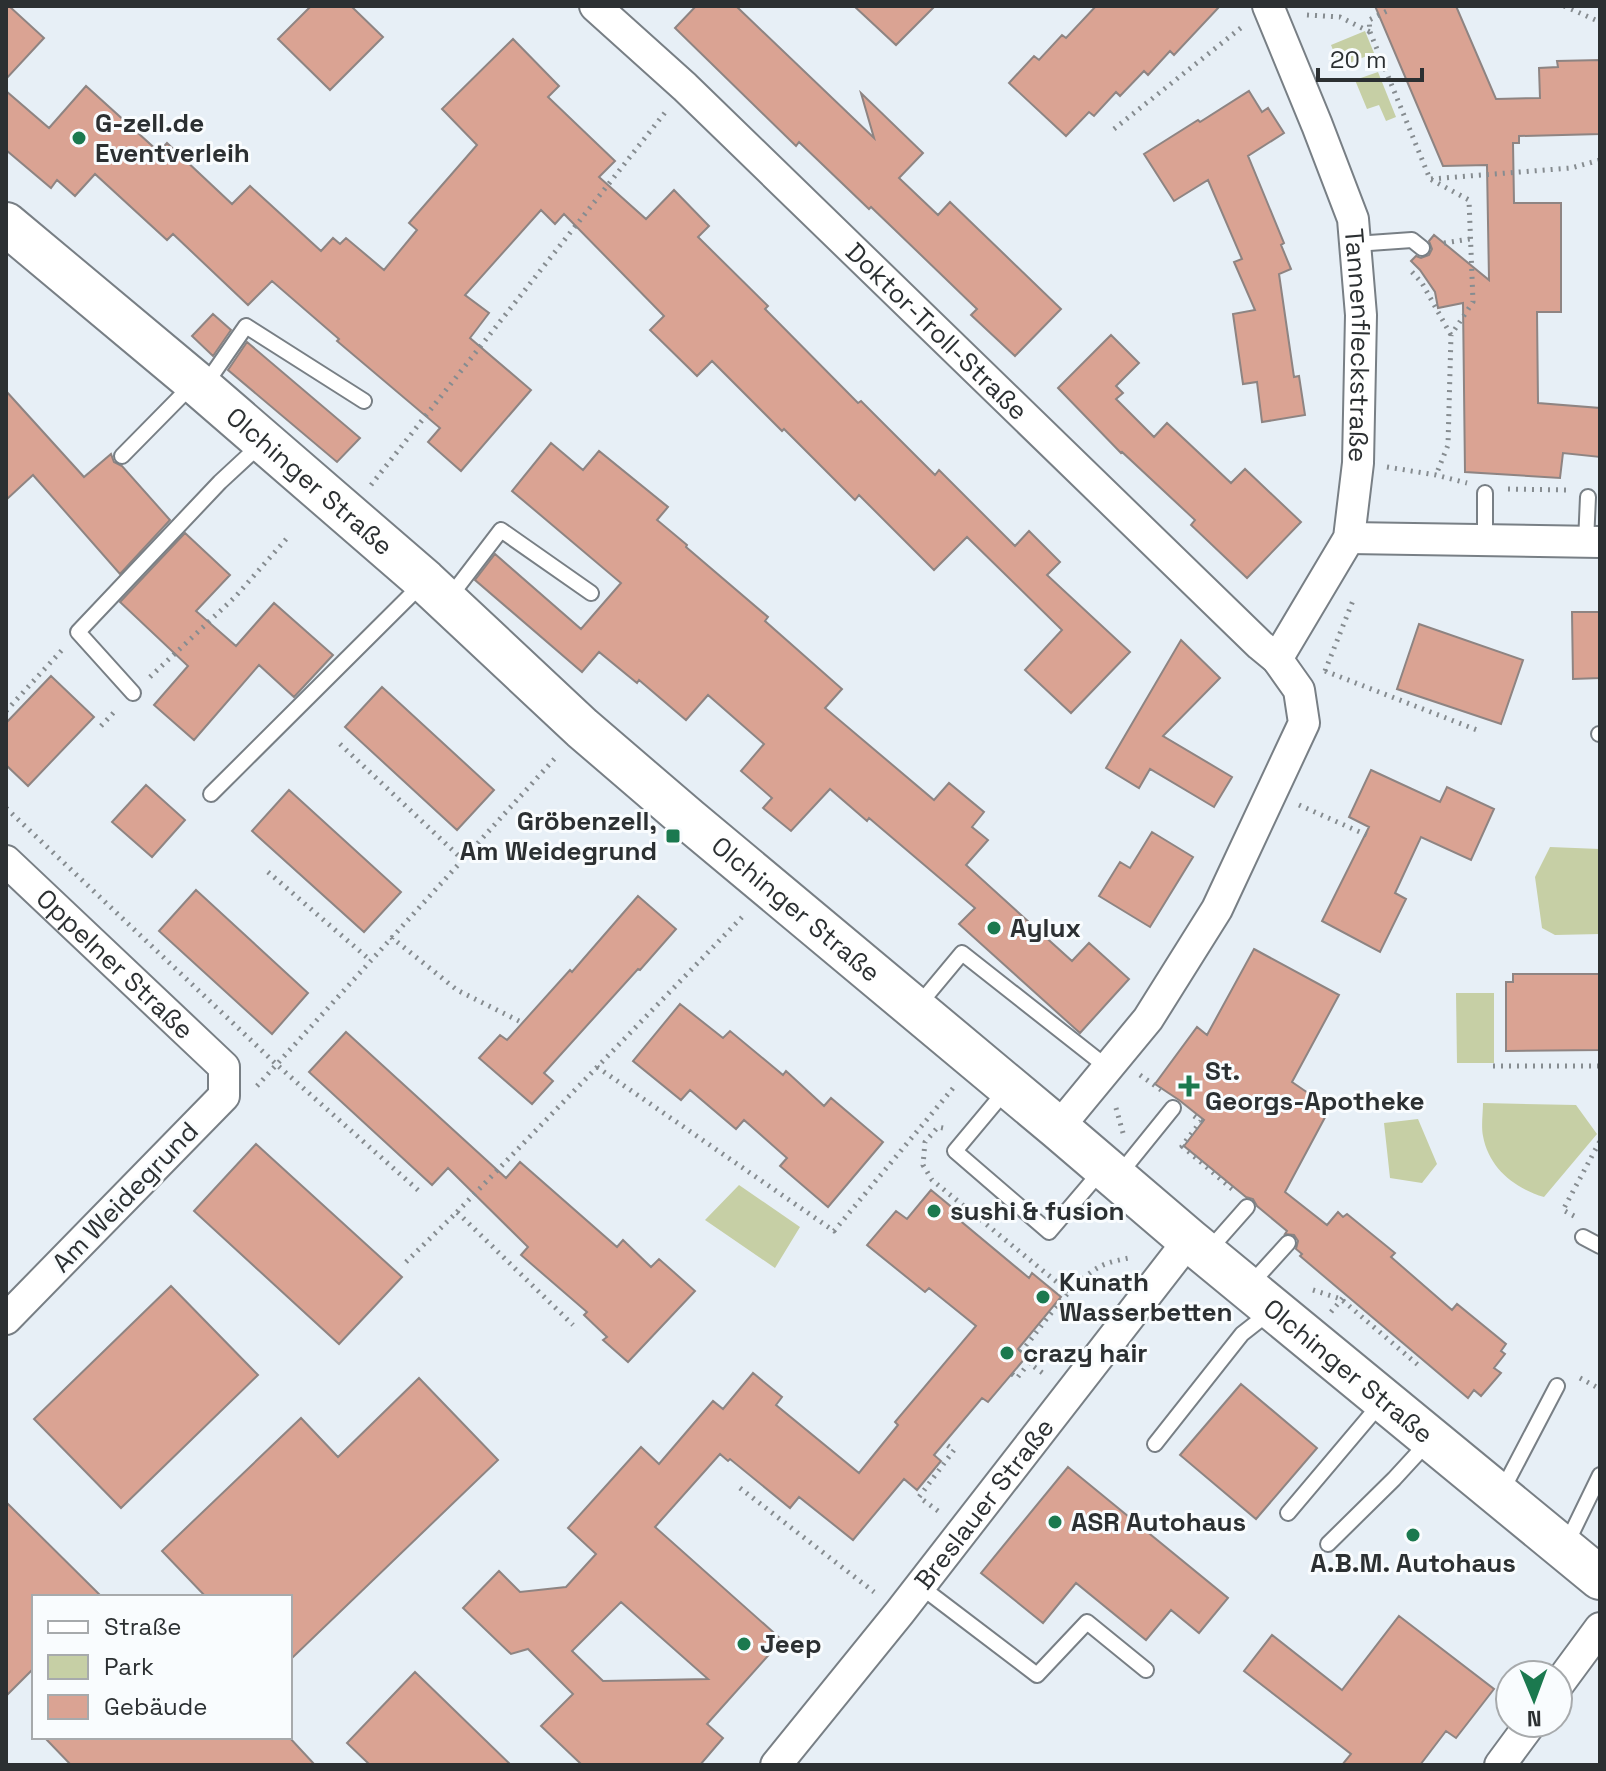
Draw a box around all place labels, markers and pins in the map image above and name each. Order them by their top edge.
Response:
place label: G-zell.de Eventverleih [95,106,250,170]
marker: G-zell.de Eventverleih [70,129,88,147]
place label: Gröbenzell, Am Weidegrund [460,804,657,868]
marker: Gröbenzell, Am Weidegrund [664,827,682,845]
place label: Aylux [1010,911,1081,945]
marker: Aylux [985,919,1003,937]
place label: St. Georgs-Apotheke [1205,1054,1425,1118]
marker: St. Georgs-Apotheke [1180,1077,1198,1095]
place label: sushi & fusion [950,1194,1125,1228]
marker: sushi & fusion [925,1202,943,1220]
place label: Kunath Wasserbetten [1059,1265,1233,1329]
marker: Kunath Wasserbetten [1034,1288,1052,1306]
place label: crazy hair [1023,1336,1148,1370]
marker: crazy hair [998,1344,1016,1362]
place label: ASR Autohaus [1071,1505,1246,1539]
marker: ASR Autohaus [1046,1513,1064,1531]
marker: A.B.M. Autohaus [1404,1526,1422,1544]
place label: A.B.M. Autohaus [1310,1546,1516,1580]
place label: Jeep [760,1627,821,1661]
marker: Jeep [735,1635,753,1653]

